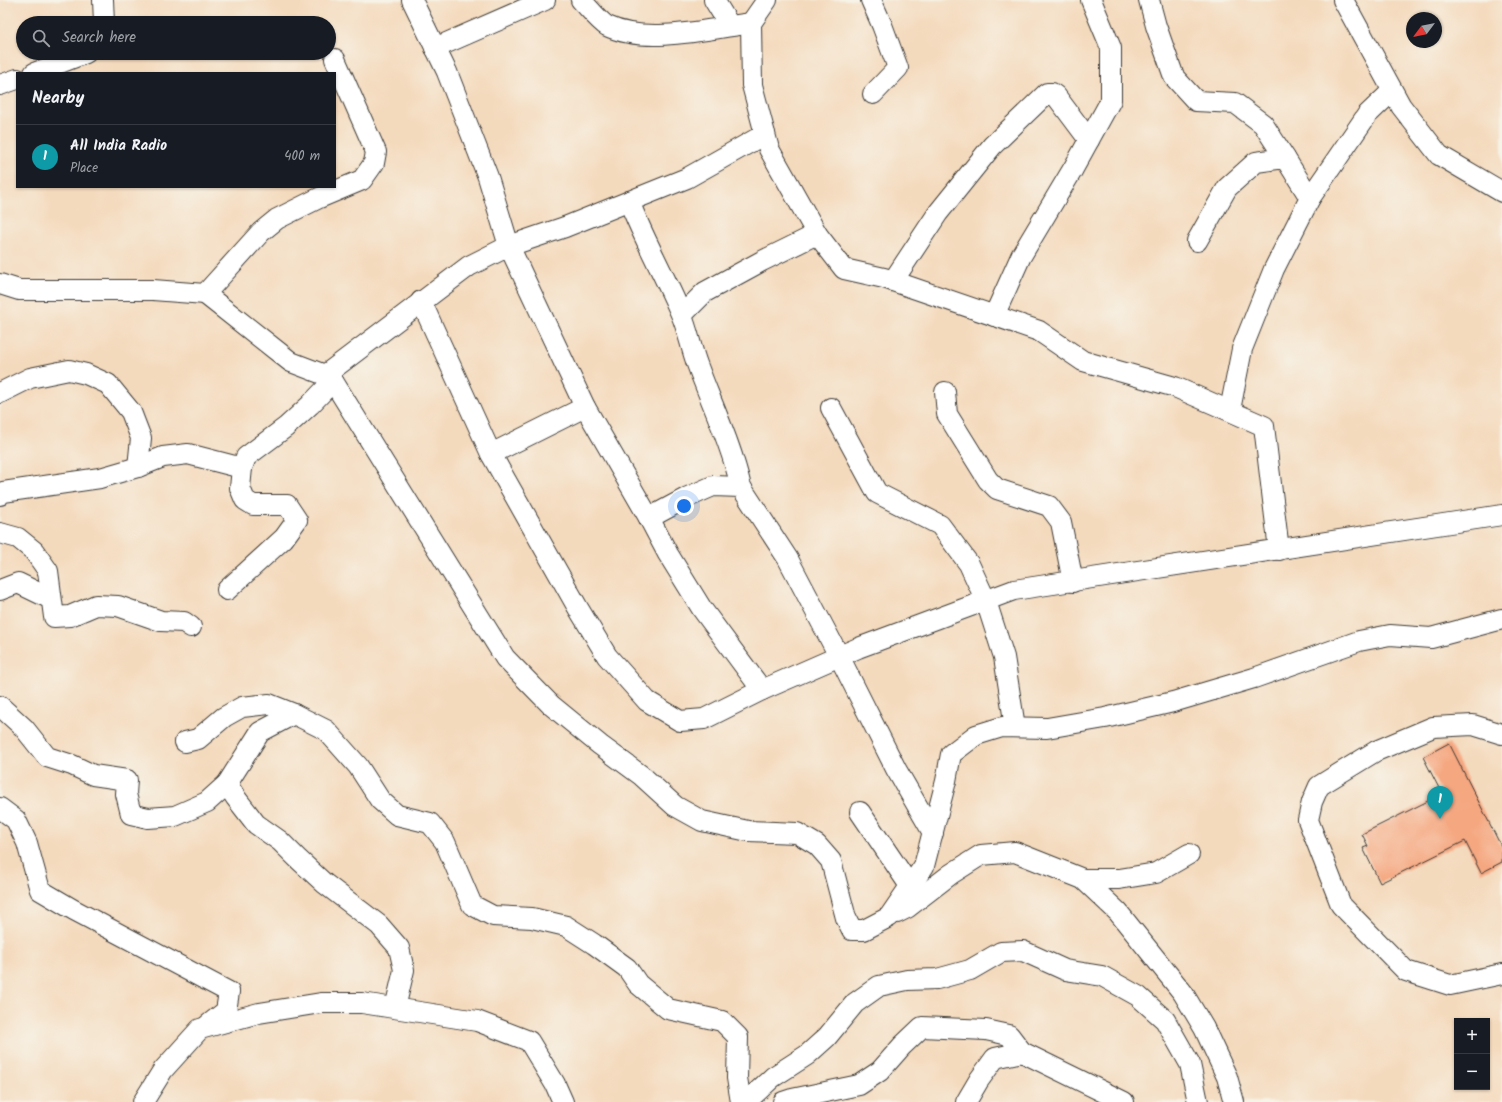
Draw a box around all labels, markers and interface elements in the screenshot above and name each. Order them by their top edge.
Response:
north arrow [1406,12,1442,48]
search box [16,16,336,60]
text: Search here [62,26,136,50]
icon: search [30,27,52,49]
text: Nearby [32,85,84,112]
text: All India Radio [70,134,167,158]
text: 1 [43,146,47,167]
text: 400 m [284,146,320,167]
text: Place [70,158,98,179]
your location [674,496,694,516]
pin: 1 [1427,786,1453,819]
map controls [1454,1018,1490,1090]
button: + [1454,1018,1490,1054]
button: − [1454,1054,1490,1090]

